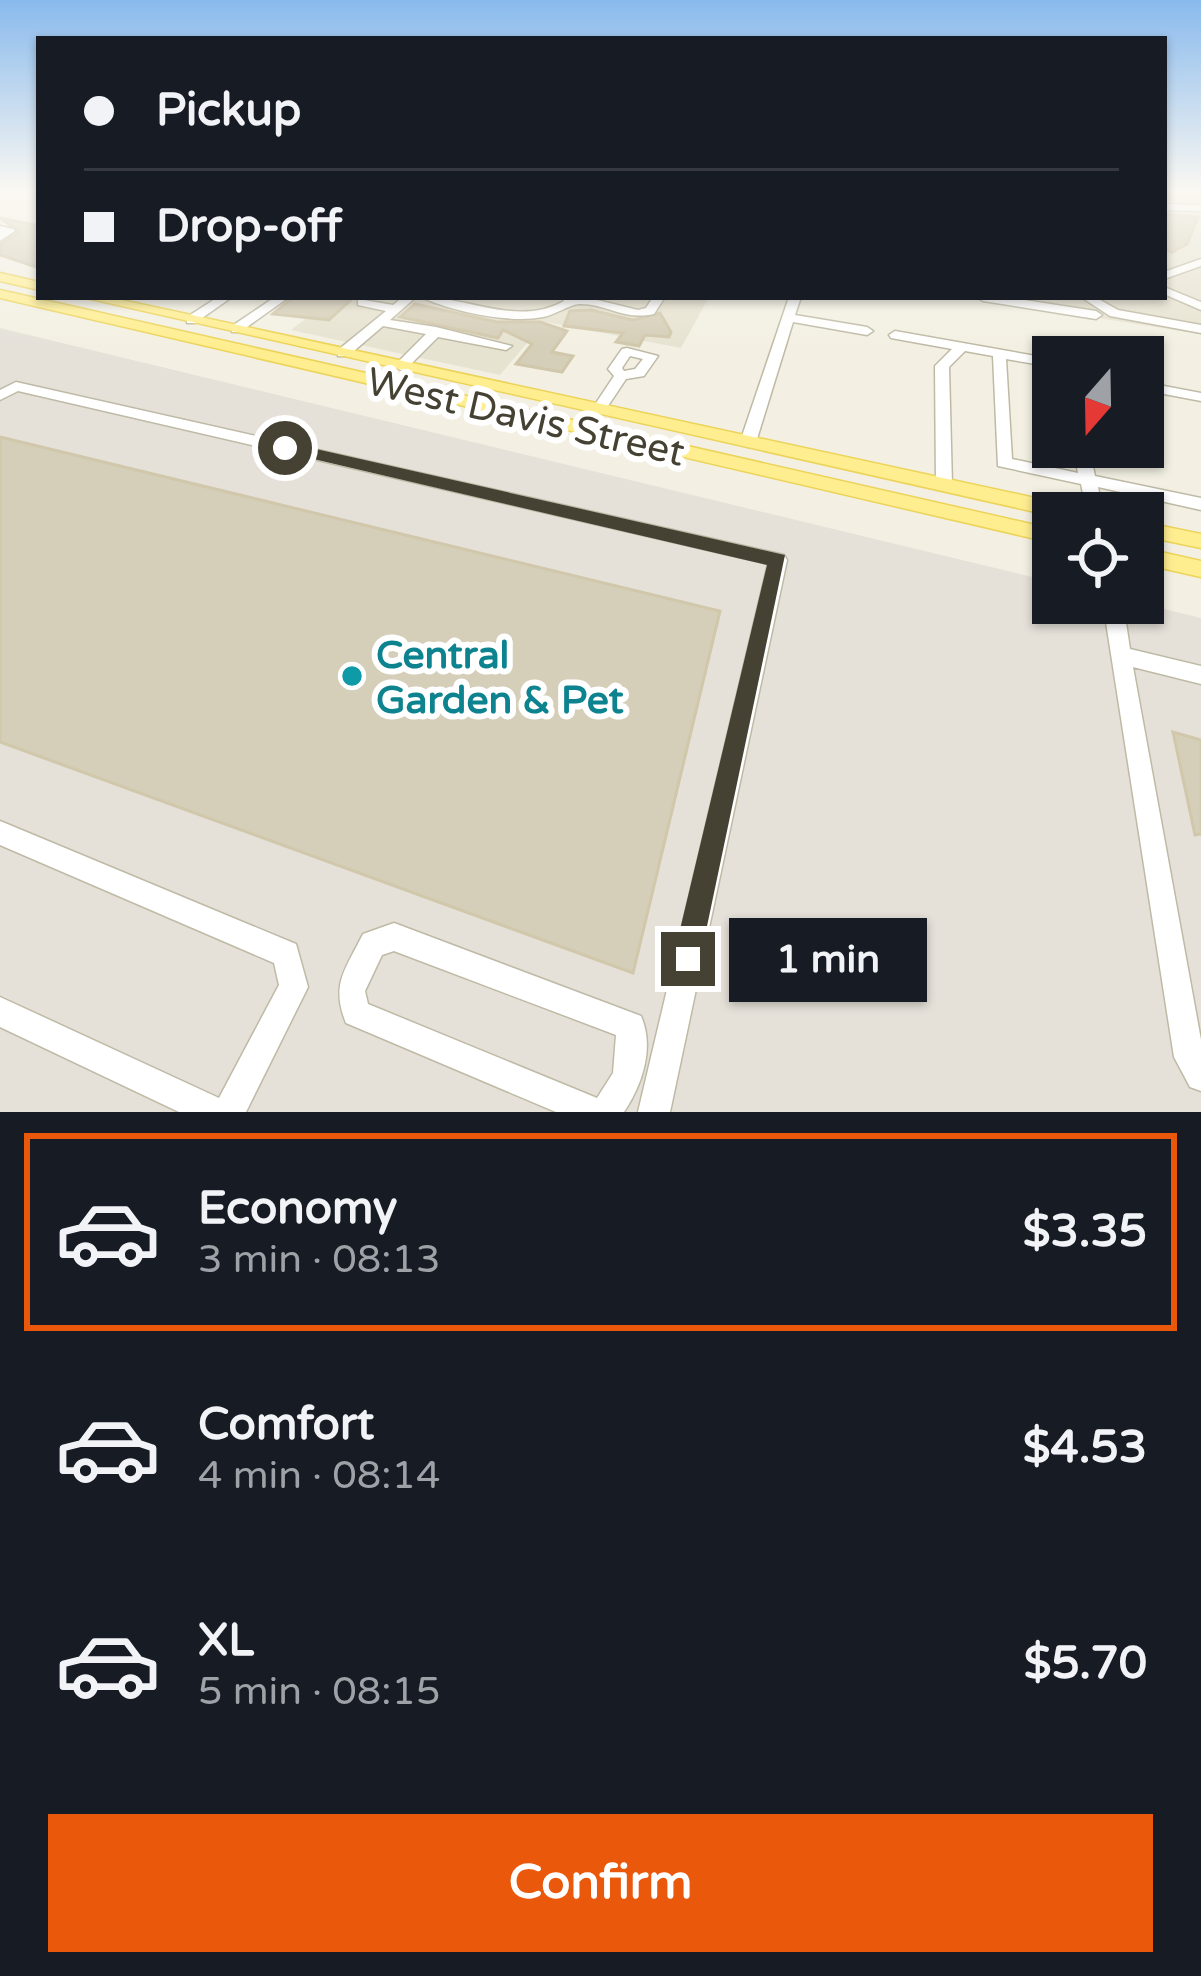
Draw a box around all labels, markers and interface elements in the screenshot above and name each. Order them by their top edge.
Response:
text: Pickup [156,84,301,138]
text: Drop-off [156,200,342,254]
north arrow [1032,336,1164,468]
map controls [1032,336,1164,624]
street label: West Davis Street [362,358,689,477]
route start [258,421,312,475]
button: locate [1032,492,1164,624]
place label: Central Garden & Pet [376,632,624,724]
marker: Central Garden & Pet [339,663,365,689]
callout: 1 min [730,917,928,1001]
route end [661,932,715,986]
text: 1 min [776,936,880,983]
icon: car [54,1178,162,1286]
text: Economy [198,1182,397,1236]
text: $3.35 [1023,1205,1147,1259]
text: 3 min · 08:13 [198,1236,440,1283]
icon: car [54,1394,162,1502]
text: Comfort [198,1398,374,1452]
text: $4.53 [1023,1421,1147,1475]
text: 4 min · 08:14 [198,1452,440,1499]
icon: car [54,1610,162,1718]
text: XL [198,1614,254,1668]
text: $5.70 [1024,1637,1147,1691]
text: 5 min · 08:15 [198,1668,440,1715]
button: Confirm [48,1814,1153,1952]

